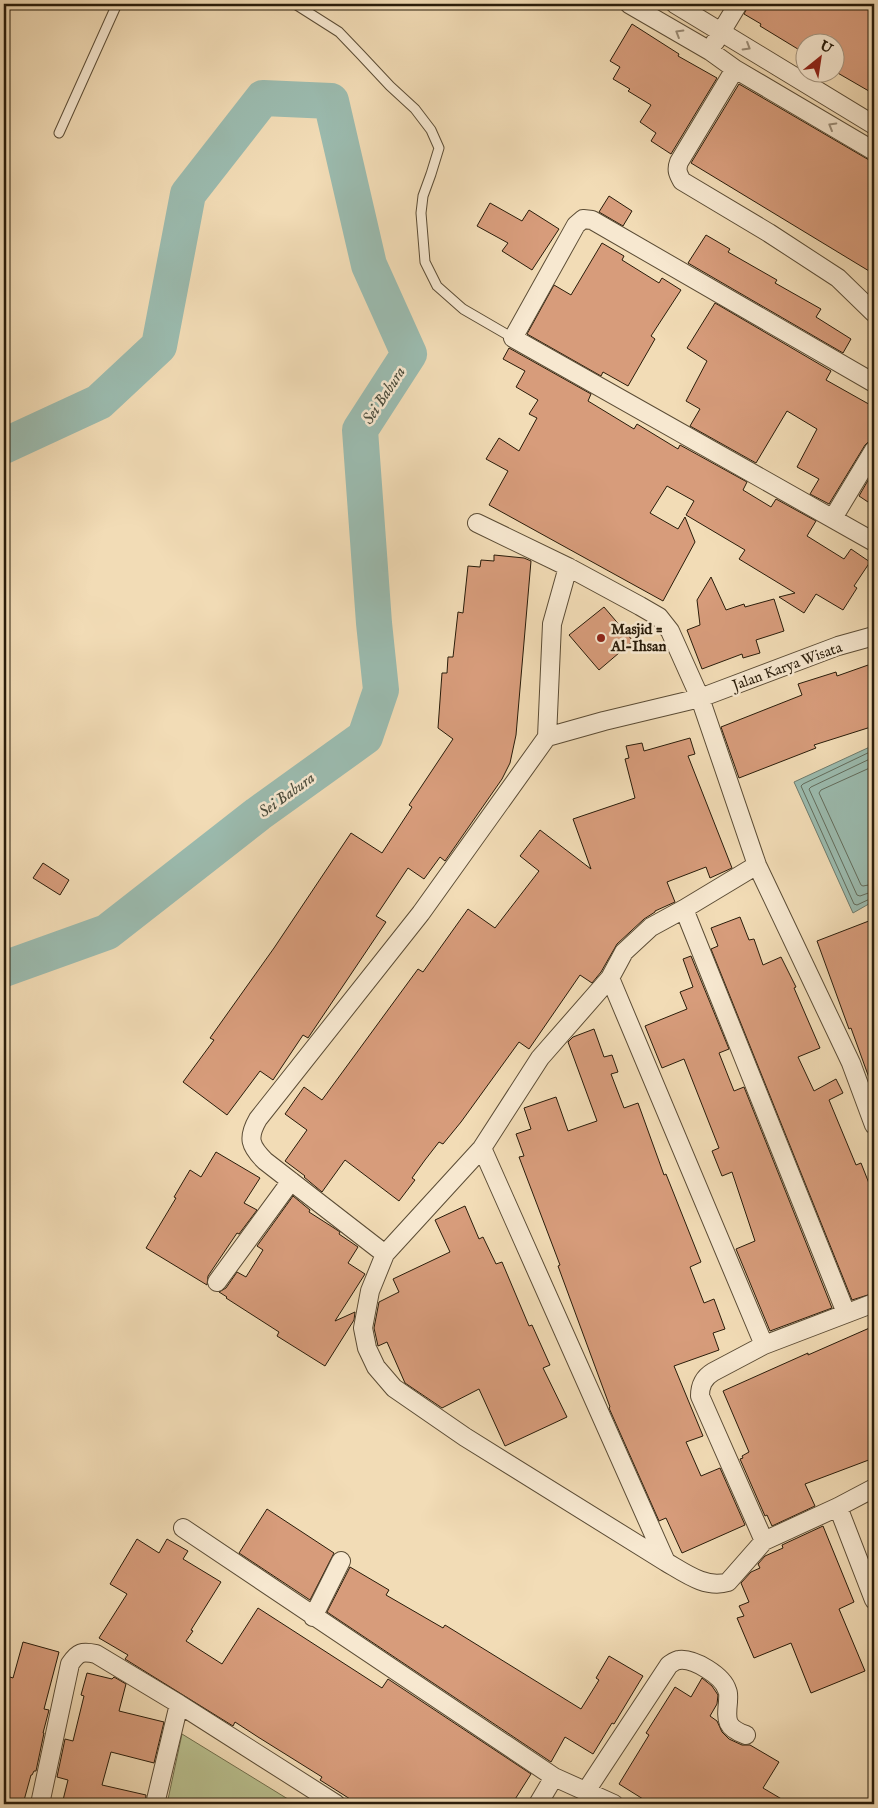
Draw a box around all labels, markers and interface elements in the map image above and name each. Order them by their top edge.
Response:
one-way arrow [675,29,684,39]
north arrow [796,32,846,82]
text: U [815,36,837,59]
one-way arrow [741,41,750,51]
one-way arrow [829,123,838,133]
water label: Sei Babura [359,364,411,429]
place label: Masjid = Al-Ihsan [610,620,666,656]
marker: Masjid = Al-Ihsan [595,632,607,644]
street label: Jalan Karya Wisata [728,638,845,696]
water label: Sei Babura [255,769,319,823]

